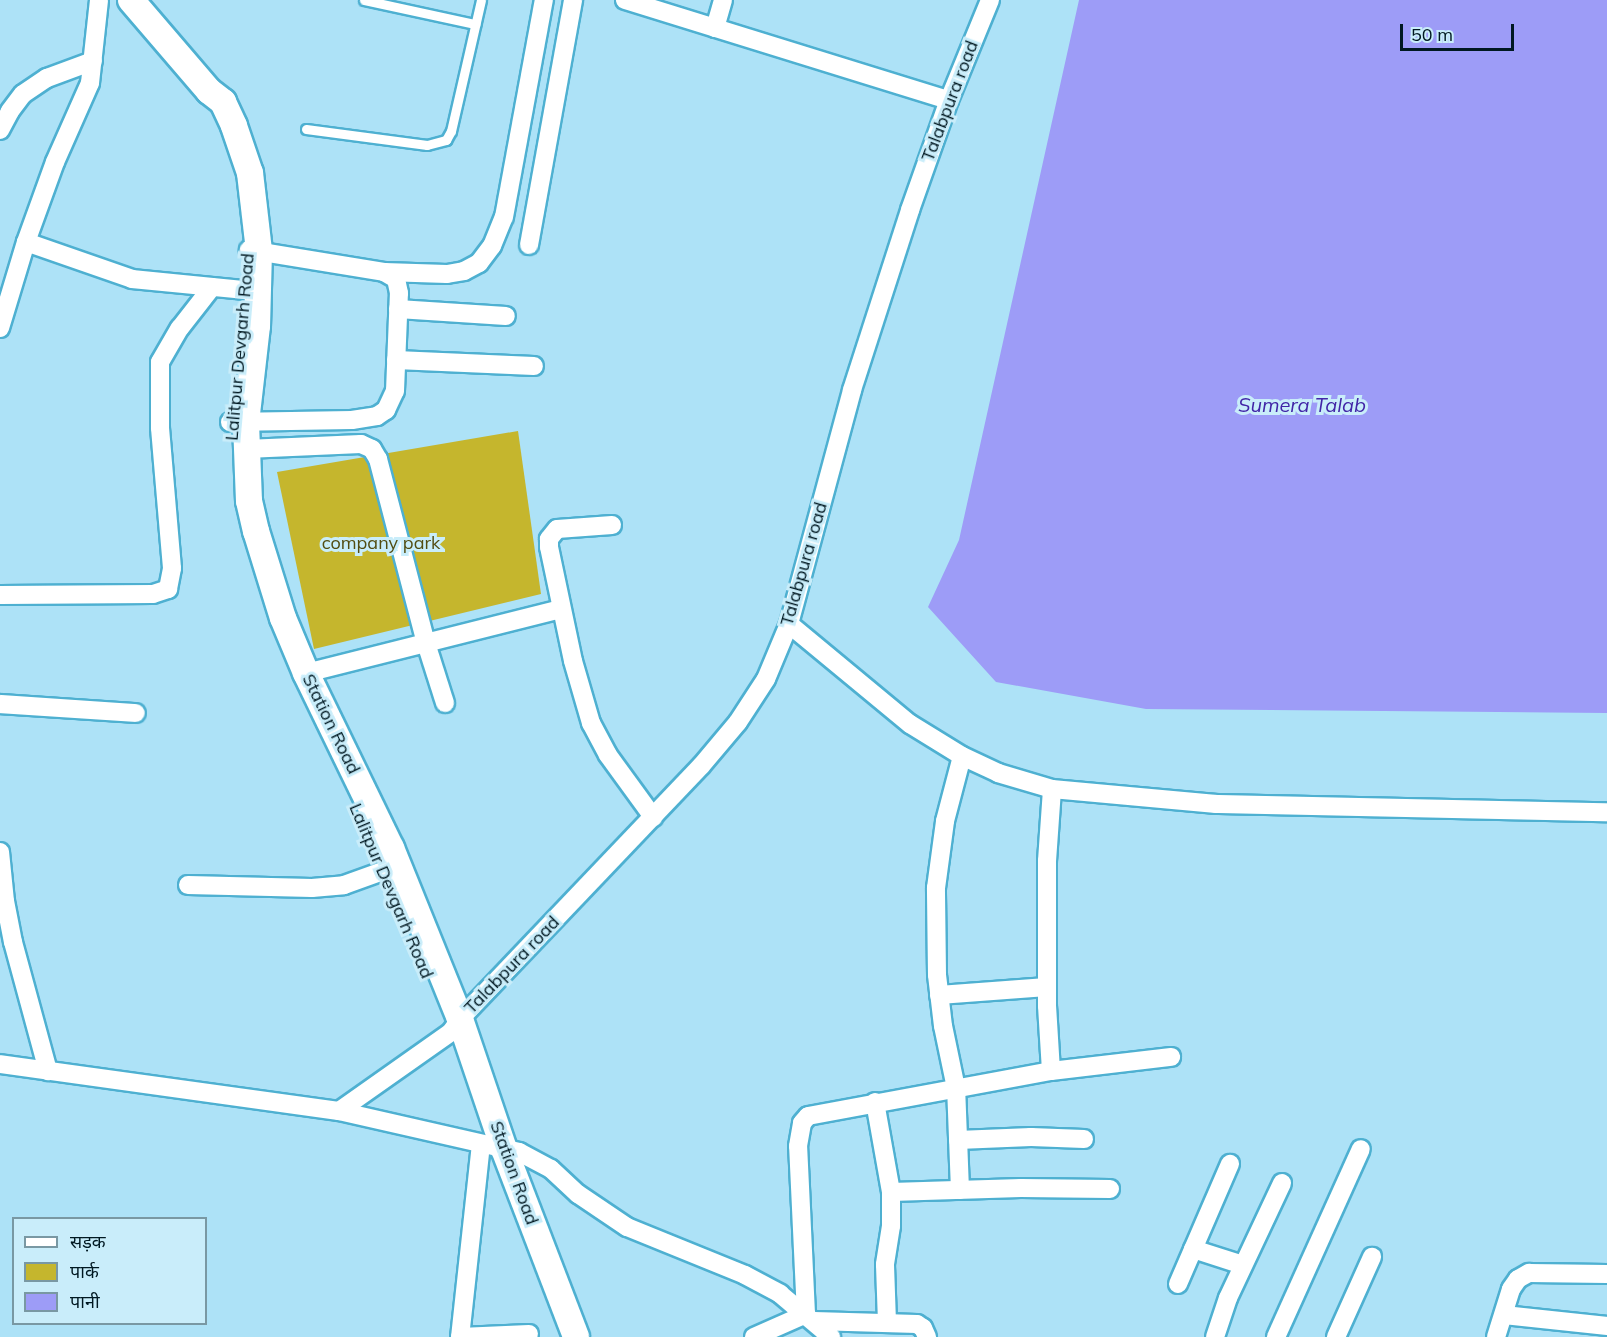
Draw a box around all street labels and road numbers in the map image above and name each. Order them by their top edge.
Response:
street label: Talabpura road [917,38,983,164]
street label: Lalitpur Devgarh Road [221,252,259,442]
street label: Talabpura road [776,500,832,628]
street label: Station Road [298,670,364,778]
street label: Lalitpur Devgarh Road [344,800,438,982]
street label: Talabpura road [460,912,564,1018]
street label: Station Road [485,1118,543,1228]

